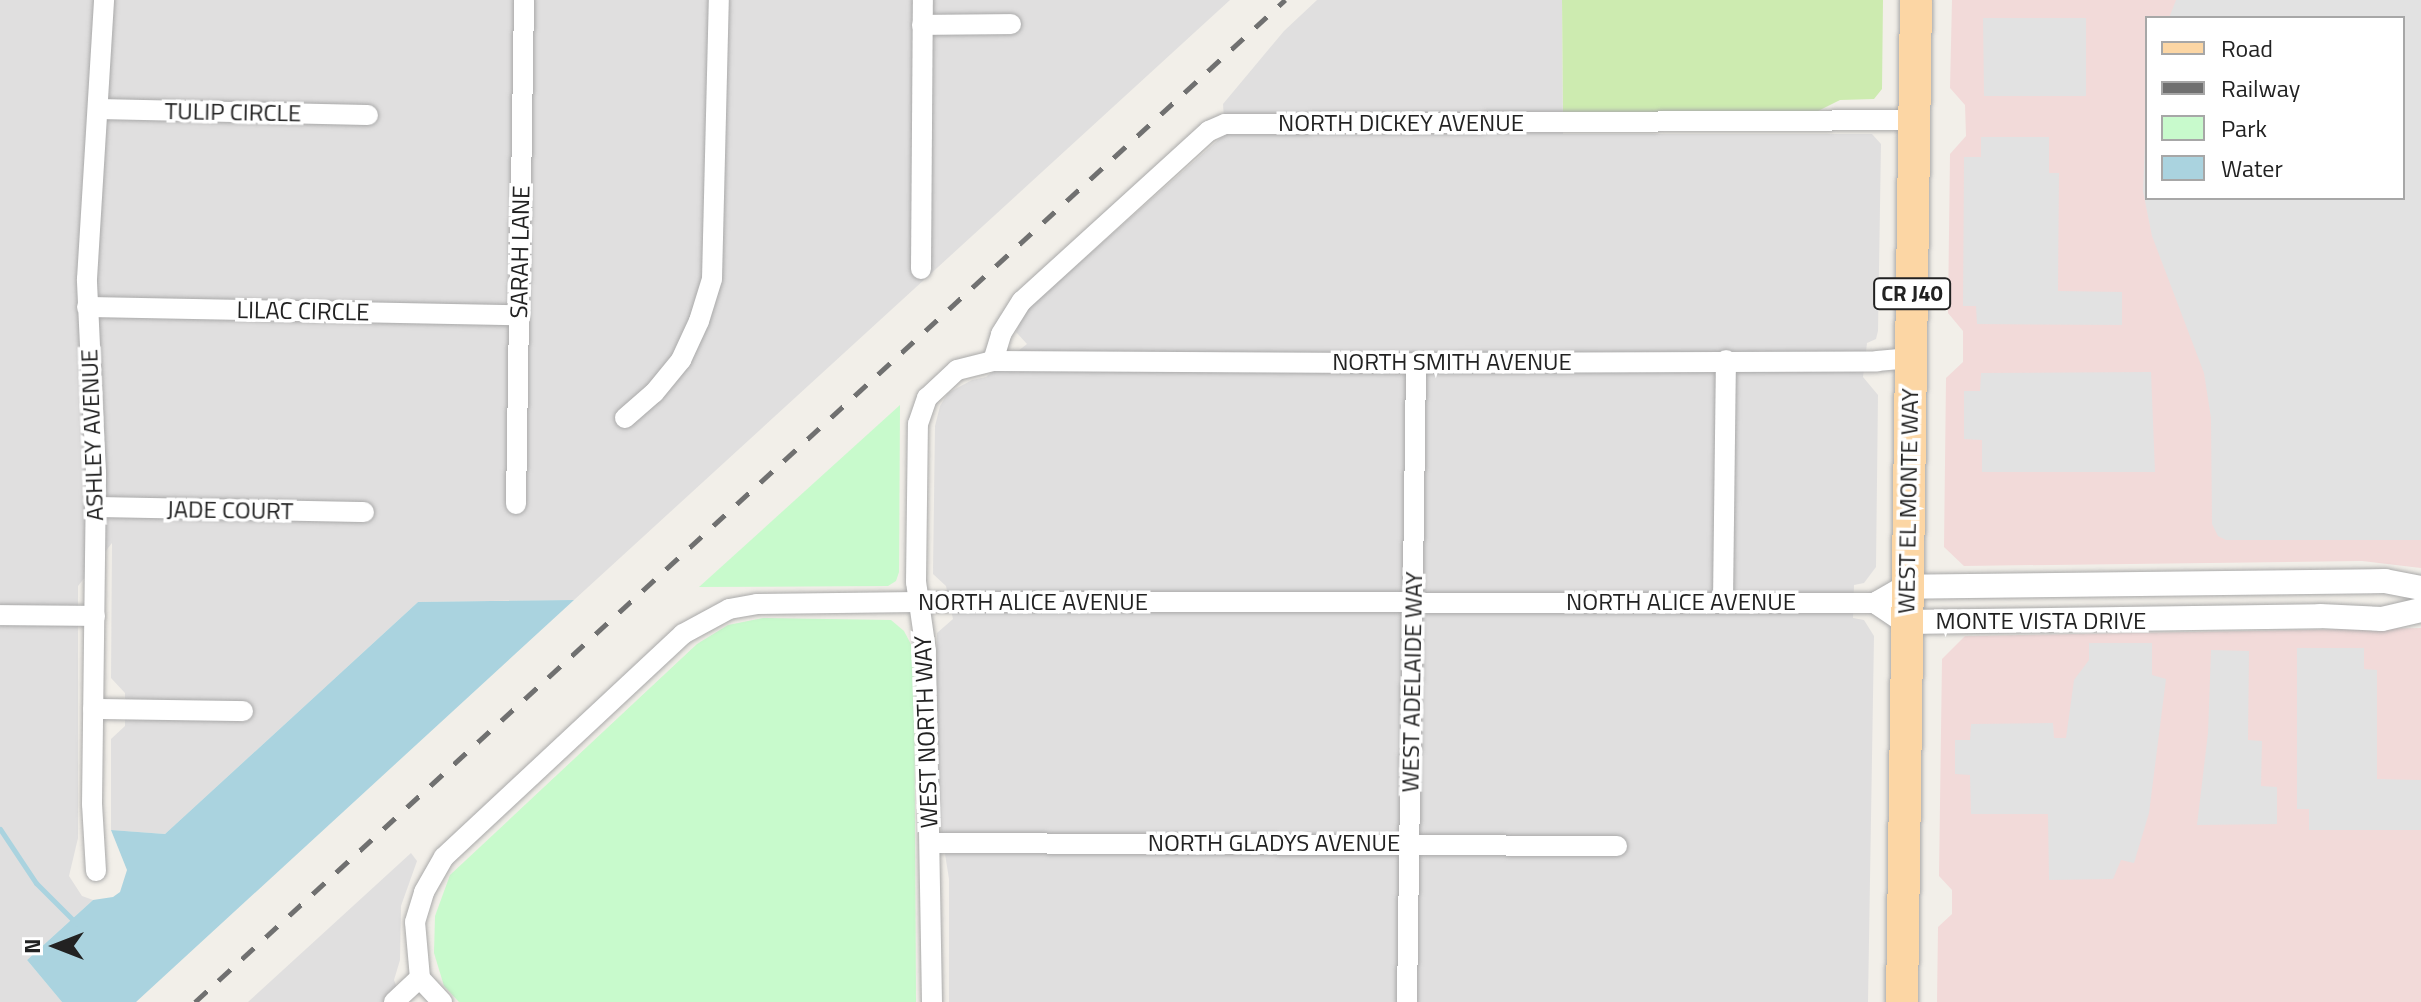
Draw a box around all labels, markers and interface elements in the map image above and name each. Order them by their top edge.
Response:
legend [2145,16,2405,200]
text: Road [2221,30,2273,66]
text: Railway [2221,70,2300,106]
street label: TULIP CIRCLE [164,96,302,128]
street label: NORTH DICKEY AVENUE [1278,109,1524,137]
text: Park [2221,110,2267,146]
text: Water [2221,150,2283,186]
street label: SARAH LANE [504,185,536,319]
road number: CR J40 [1872,276,1952,312]
street label: LILAC CIRCLE [236,295,370,327]
street label: ASHLEY AVENUE [75,348,109,522]
street label: NORTH SMITH AVENUE [1332,348,1572,376]
street label: WEST EL MONTE WAY [1892,388,1924,614]
street label: JADE COURT [166,494,294,526]
street label: WEST ADELAIDE WAY [1396,571,1428,793]
street label: NORTH ALICE AVENUE [918,588,1148,616]
street label: NORTH ALICE AVENUE [1566,588,1796,616]
street label: MONTE VISTA DRIVE [1936,607,2146,635]
street label: WEST NORTH WAY [908,635,944,829]
street label: NORTH GLADYS AVENUE [1148,829,1400,857]
north arrow [16,906,96,986]
text: N [15,938,49,954]

